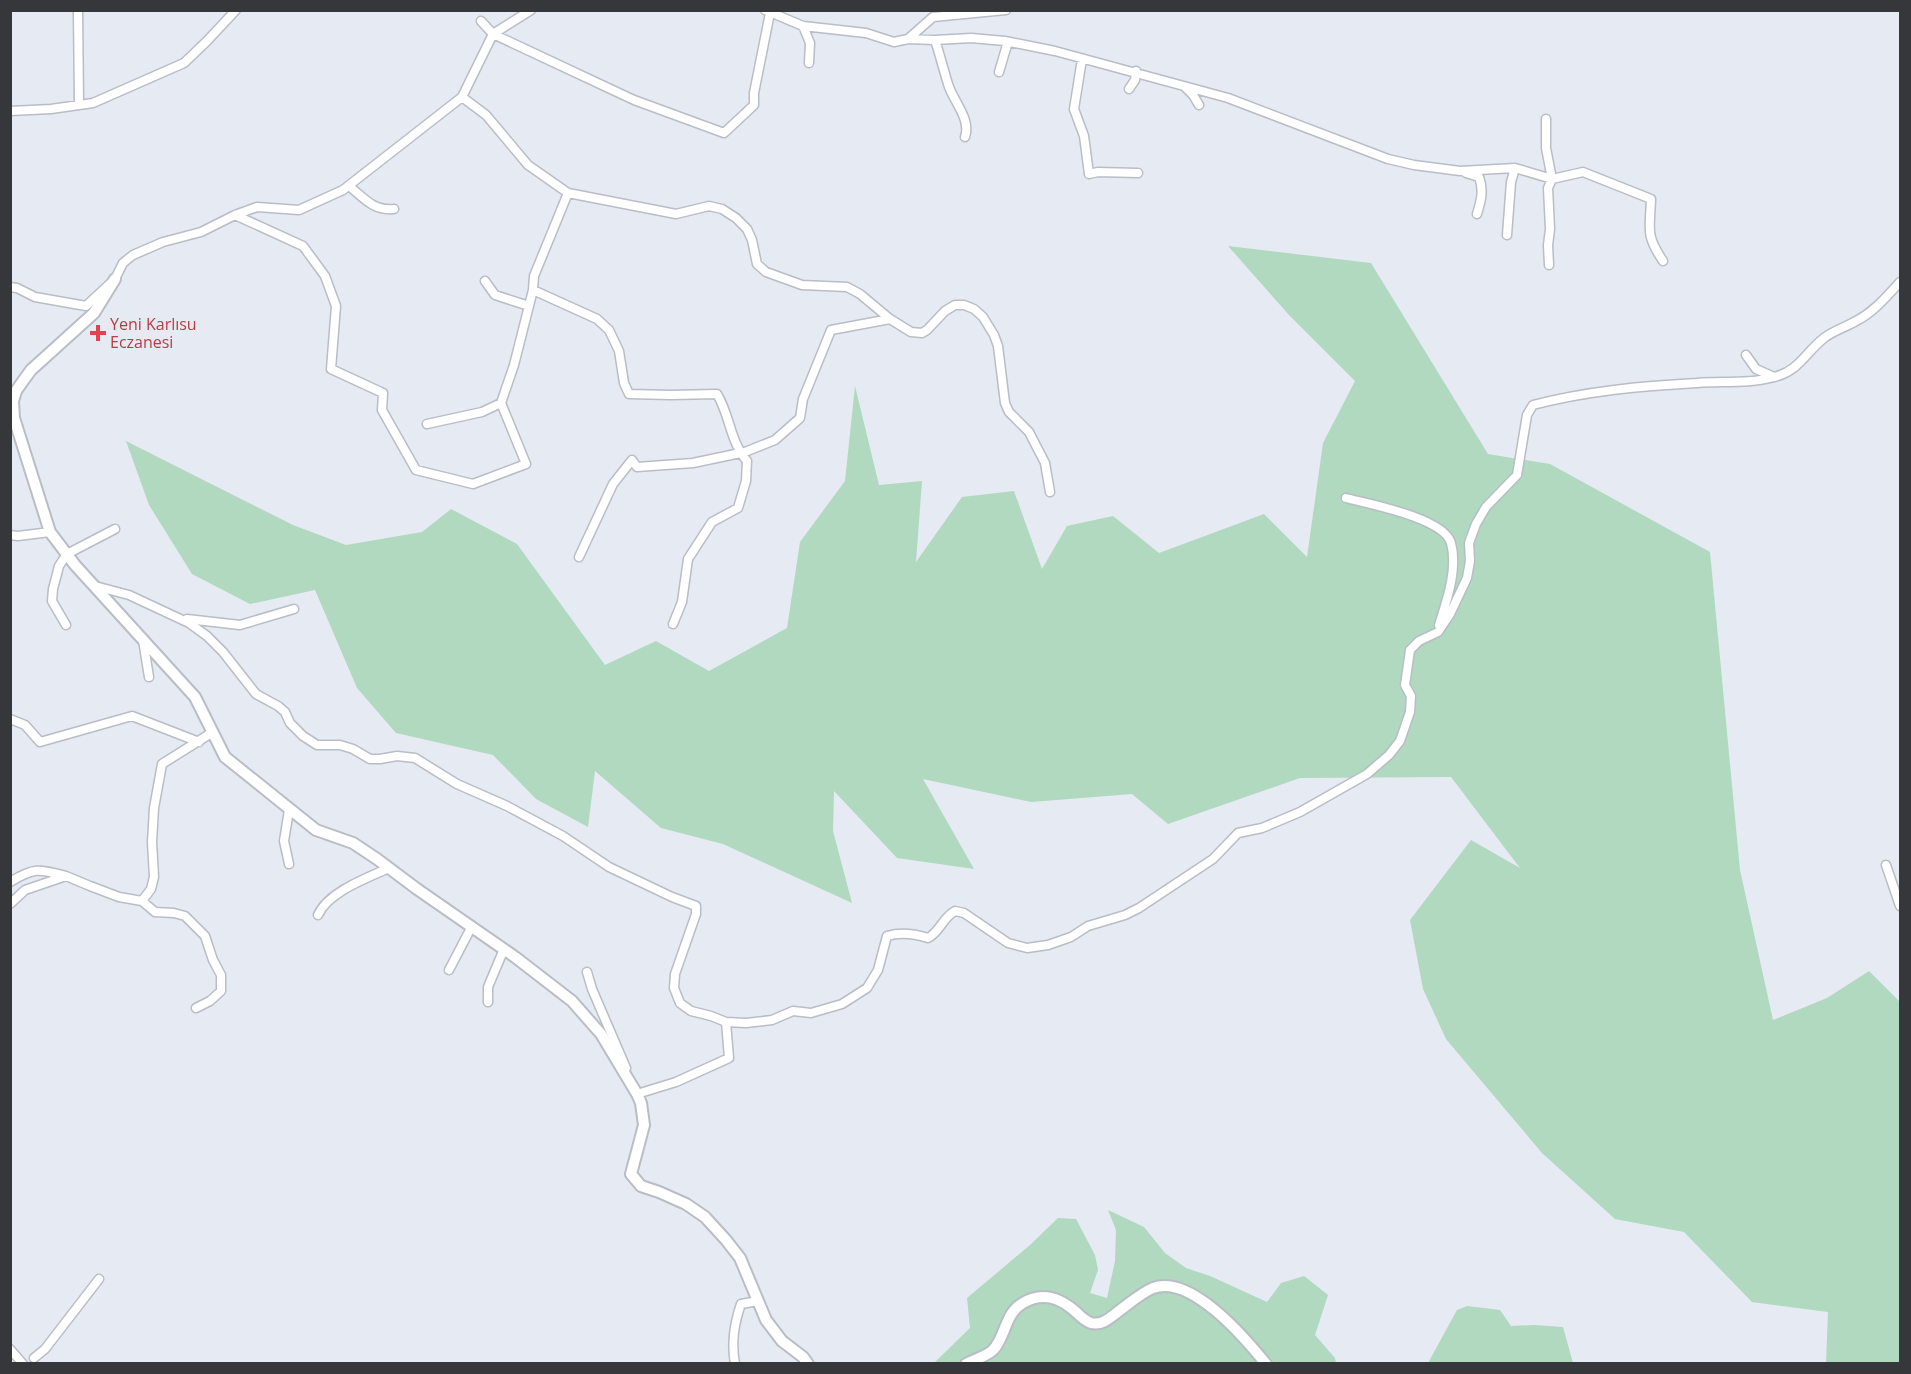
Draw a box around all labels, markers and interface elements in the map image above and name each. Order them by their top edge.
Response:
place label: Yeni Karlısu Eczanesi [110,313,197,353]
marker: Yeni Karlısu Eczanesi [91,326,105,340]

